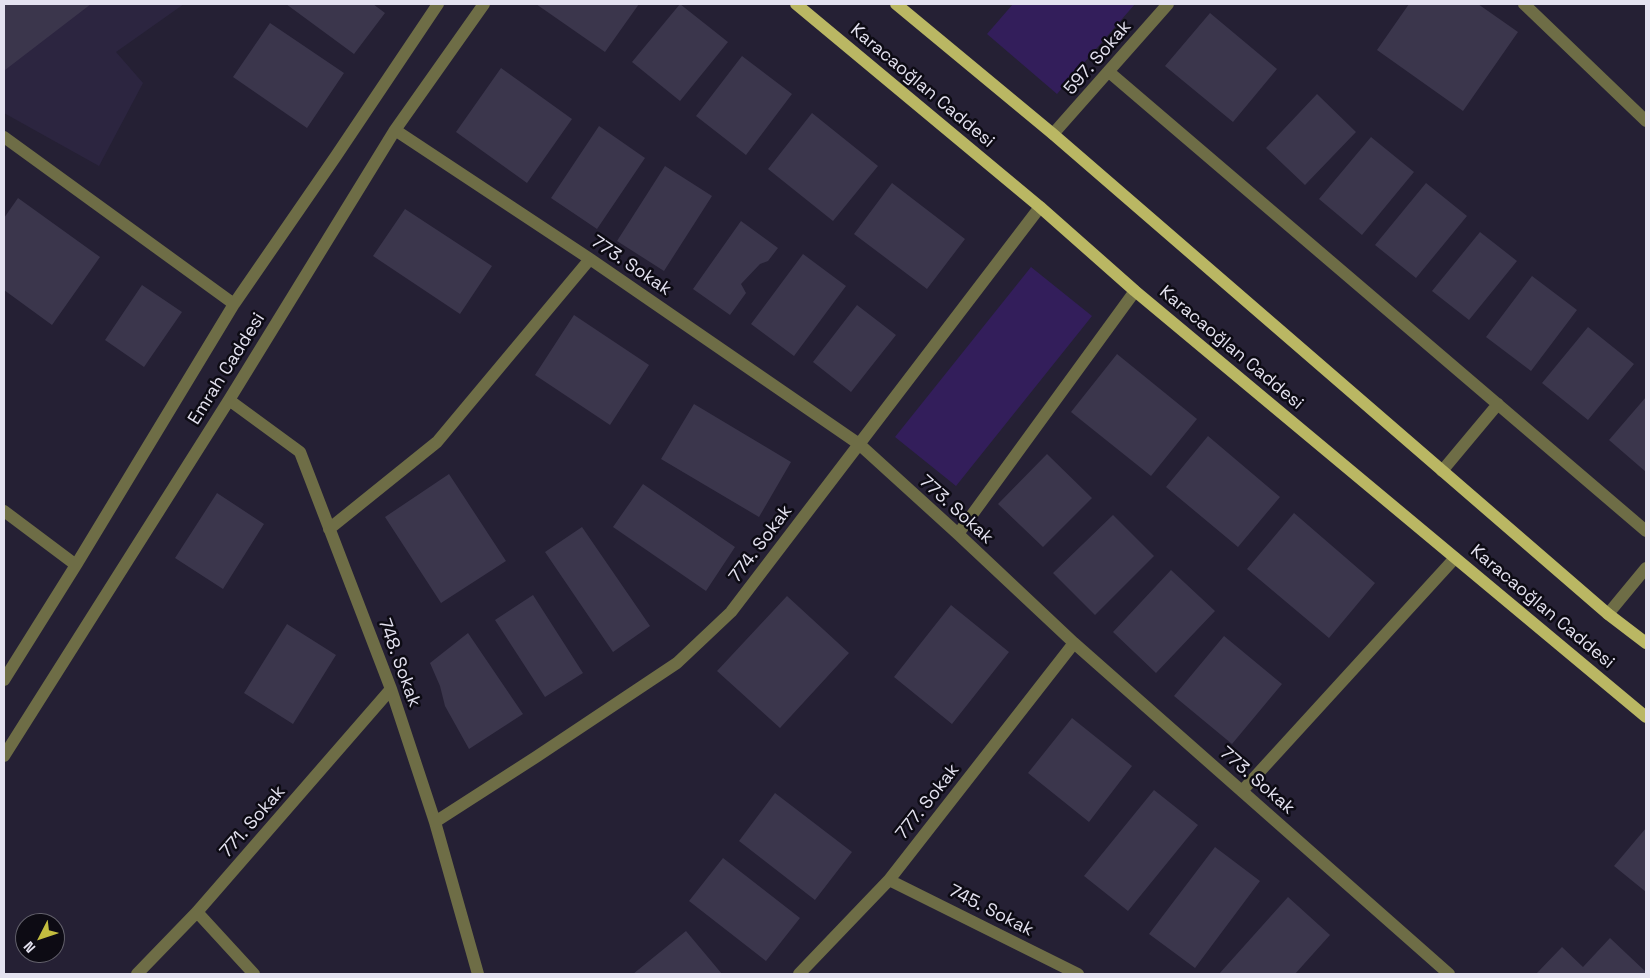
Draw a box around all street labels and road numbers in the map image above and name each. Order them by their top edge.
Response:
street label: 597. Sokak [1060,16,1136,100]
street label: Karacaoğlan Caddesi [846,19,998,153]
street label: 773. Sokak [587,231,675,301]
street label: Karacaoğlan Caddesi [1155,281,1307,415]
street label: Emrah Caddesi [184,309,270,429]
street label: 773. Sokak [915,471,997,549]
street label: 774. Sokak [725,501,797,587]
street label: Karacaoğlan Caddesi [1466,540,1618,674]
street label: 748. Sokak [373,616,425,710]
street label: 773. Sokak [1215,743,1299,819]
street label: 777. Sokak [892,760,964,844]
street label: 771. Sokak [216,782,290,862]
street label: 745. Sokak [945,880,1037,942]

